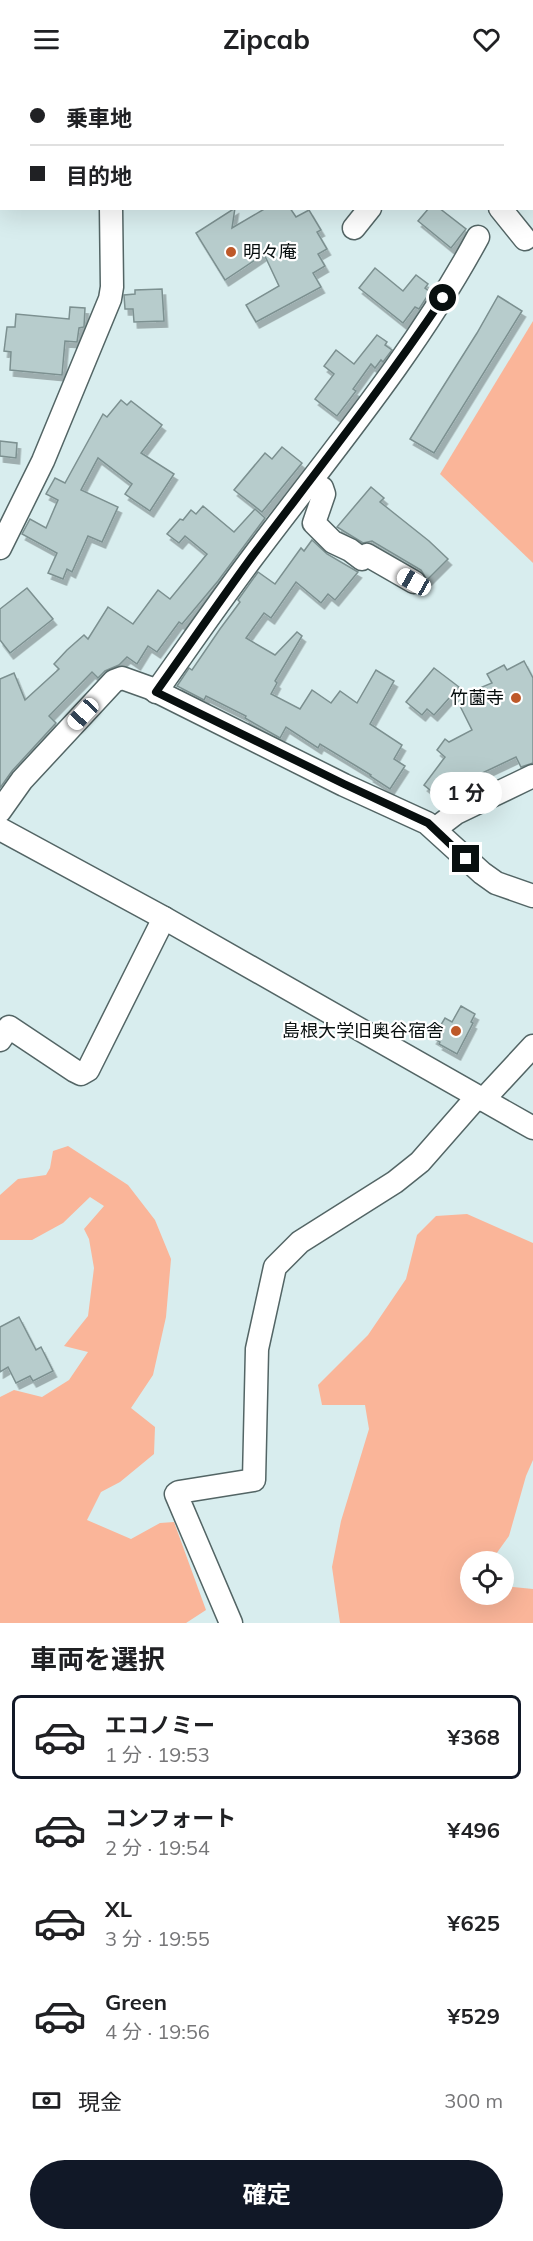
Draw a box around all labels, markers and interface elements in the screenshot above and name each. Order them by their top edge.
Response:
text: Zipcab [223,22,310,56]
icon: menu [30,23,63,56]
icon: heart [470,23,503,56]
text: 乗車地 [66,104,132,132]
text: 目的地 [66,162,132,190]
place label: 明々庵 [243,240,297,263]
marker: 明々庵 [224,245,238,259]
route start [429,284,456,311]
car [394,565,434,599]
place label: 竹薗寺 [450,686,504,709]
marker: 竹薗寺 [509,691,523,705]
car [64,695,102,733]
callout: 1 分 [430,772,502,814]
text: 1 分 [447,780,485,805]
route end [452,845,479,872]
place label: 島根大学旧奥谷宿舎 [282,1019,444,1042]
marker: 島根大学旧奥谷宿舎 [449,1024,463,1038]
map controls [460,1551,514,1605]
button: locate [460,1551,514,1605]
text: 車両を選択 [30,1642,165,1676]
icon: car [33,1710,87,1764]
text: エコノミー [105,1711,215,1739]
text: ¥368 [447,1723,500,1751]
text: 1 分 · 19:53 [105,1742,210,1767]
icon: car [33,1803,87,1857]
text: コンフォート [105,1804,236,1832]
text: ¥496 [447,1816,500,1844]
text: 2 分 · 19:54 [105,1835,210,1860]
text: XL [105,1895,132,1923]
icon: car [33,1896,87,1950]
text: ¥625 [447,1909,500,1937]
text: 3 分 · 19:55 [105,1926,210,1951]
text: Green [105,1988,167,2016]
icon: car [33,1989,87,2043]
text: ¥529 [447,2002,500,2030]
text: 4 分 · 19:56 [105,2019,210,2044]
icon: cash [30,2084,63,2117]
text: 現金 [78,2088,122,2116]
text: 300 m [444,2088,503,2113]
button: 確定 [30,2160,503,2229]

